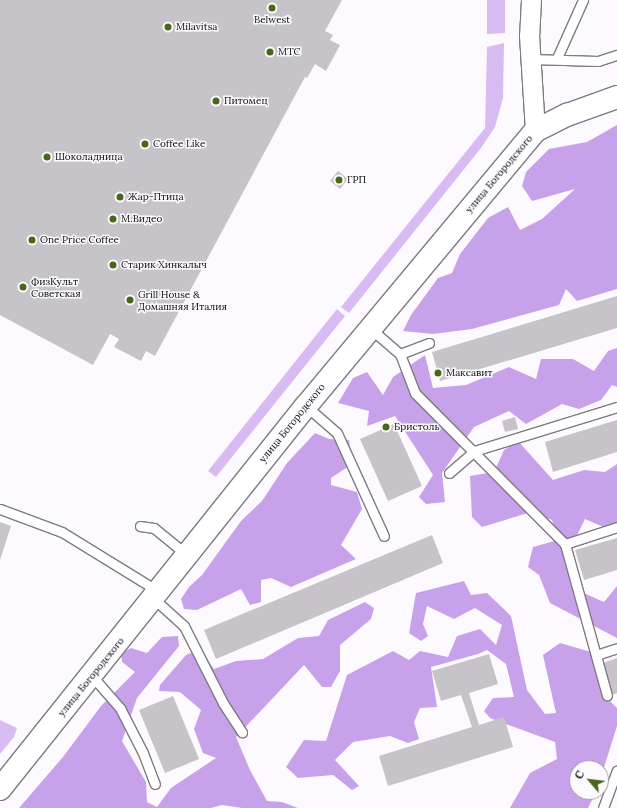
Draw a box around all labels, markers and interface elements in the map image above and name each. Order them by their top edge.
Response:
marker: Belwest [267,3,277,13]
place label: Belwest [254,14,290,26]
place label: Milavitsa [176,21,217,33]
marker: Milavitsa [163,22,173,32]
place label: МТС [278,46,301,58]
marker: МТС [265,47,275,57]
place label: Питомец [224,95,268,107]
marker: Питомец [211,96,221,106]
street label: улица Богородского [463,133,535,215]
place label: Coffee Like [153,138,205,150]
marker: Coffee Like [140,139,150,149]
place label: Шоколадница [55,151,123,163]
marker: Шоколадница [42,152,52,162]
place label: ГРП [347,174,366,186]
marker: ГРП [334,175,344,185]
place label: Жар-Птица [128,191,184,203]
marker: Жар-Птица [115,192,125,202]
place label: М.Видео [121,213,162,225]
marker: М.Видео [108,214,118,224]
place label: One Price Coffee [40,234,119,246]
marker: One Price Coffee [27,235,37,245]
place label: Старик Хинкалыч [121,259,207,271]
marker: Старик Хинкалыч [108,260,118,270]
place label: ФизКульт Советская [31,275,81,298]
marker: ФизКульт Советская [18,282,28,292]
place label: Grill House & Домашняя Италия [138,288,227,312]
marker: Grill House & Домашняя Италия [125,295,135,305]
place label: Максавит [446,367,493,379]
marker: Максавит [433,368,443,378]
street label: улица Богородского [256,381,328,465]
place label: Бристоль [394,421,440,433]
marker: Бристоль [381,422,391,432]
street label: улица Богородского [55,635,127,719]
north arrow [569,760,609,800]
text: С [571,768,587,781]

